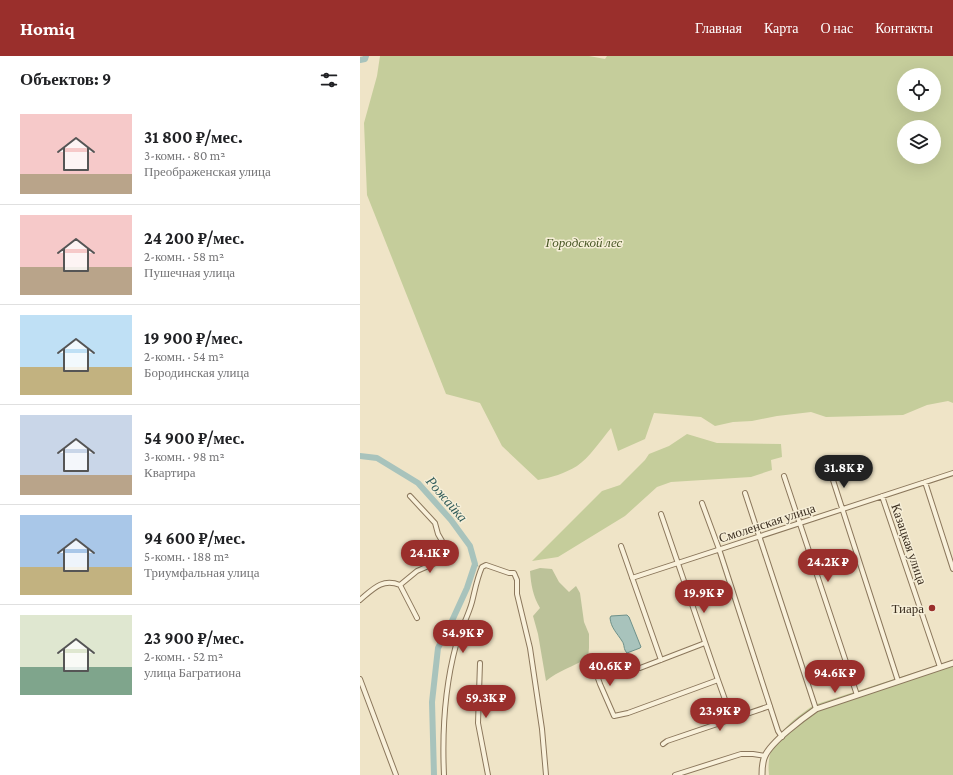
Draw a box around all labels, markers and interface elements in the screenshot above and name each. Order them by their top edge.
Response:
text: Homiq [20,18,75,39]
text: Главная [695,20,742,36]
text: Карта [764,20,799,36]
text: О нас [821,20,853,36]
text: Контакты [875,20,933,36]
map controls [897,68,941,164]
button: locate [897,68,941,112]
icon: filters [318,69,340,91]
text: Объектов: 9 [20,70,111,89]
button: layers [897,120,941,164]
text: 31 800 ₽/мес. [144,128,243,147]
icon: home [52,130,100,178]
text: 3-комн. · 80 m² [144,148,225,163]
text: Преображенская улица [144,164,271,179]
text: 24 200 ₽/мес. [144,229,245,248]
icon: home [52,231,100,279]
park label: Городской лес [545,235,623,250]
text: 2-комн. · 58 m² [144,249,224,264]
text: Пушечная улица [144,265,235,280]
text: 19 900 ₽/мес. [144,329,243,348]
icon: home [52,331,100,379]
text: 2-комн. · 54 m² [144,349,224,364]
text: Бородинская улица [144,365,249,380]
text: 54 900 ₽/мес. [144,429,245,448]
icon: home [52,431,100,479]
text: 3-комн. · 98 m² [144,449,225,464]
pin: 31.8K ₽ [807,455,881,489]
text: 31.8K ₽ [824,460,864,475]
text: Квартира [144,465,196,480]
water label: Рожайка [422,472,471,525]
street label: Смоленская улица [717,500,817,546]
street label: Казацкая улица [888,502,930,587]
text: 94 600 ₽/мес. [144,529,245,548]
icon: home [52,531,100,579]
pin: 24.1K ₽ [393,540,467,574]
text: 24.1K ₽ [410,545,450,560]
text: 5-комн. · 188 m² [144,549,229,564]
pin: 24.2K ₽ [791,549,865,583]
text: 24.2K ₽ [807,554,849,569]
text: Триумфальная улица [144,565,259,580]
pin: 19.9K ₽ [667,580,741,614]
text: 19.9K ₽ [684,585,724,600]
place label: Тиара [891,601,924,616]
marker: Тиара [927,603,937,613]
pin: 54.9K ₽ [426,620,500,654]
text: 54.9K ₽ [442,625,484,640]
text: 23 900 ₽/мес. [144,629,244,648]
icon: home [52,631,100,679]
text: 2-комн. · 52 m² [144,649,223,664]
pin: 40.6K ₽ [573,653,647,687]
text: 40.6K ₽ [588,658,632,673]
pin: 94.6K ₽ [798,660,872,694]
text: улица Багратиона [144,665,241,680]
text: 94.6K ₽ [814,665,856,680]
pin: 59.3K ₽ [449,685,523,719]
text: 59.3K ₽ [465,690,507,705]
pin: 23.9K ₽ [683,698,757,732]
text: 23.9K ₽ [699,703,741,718]

